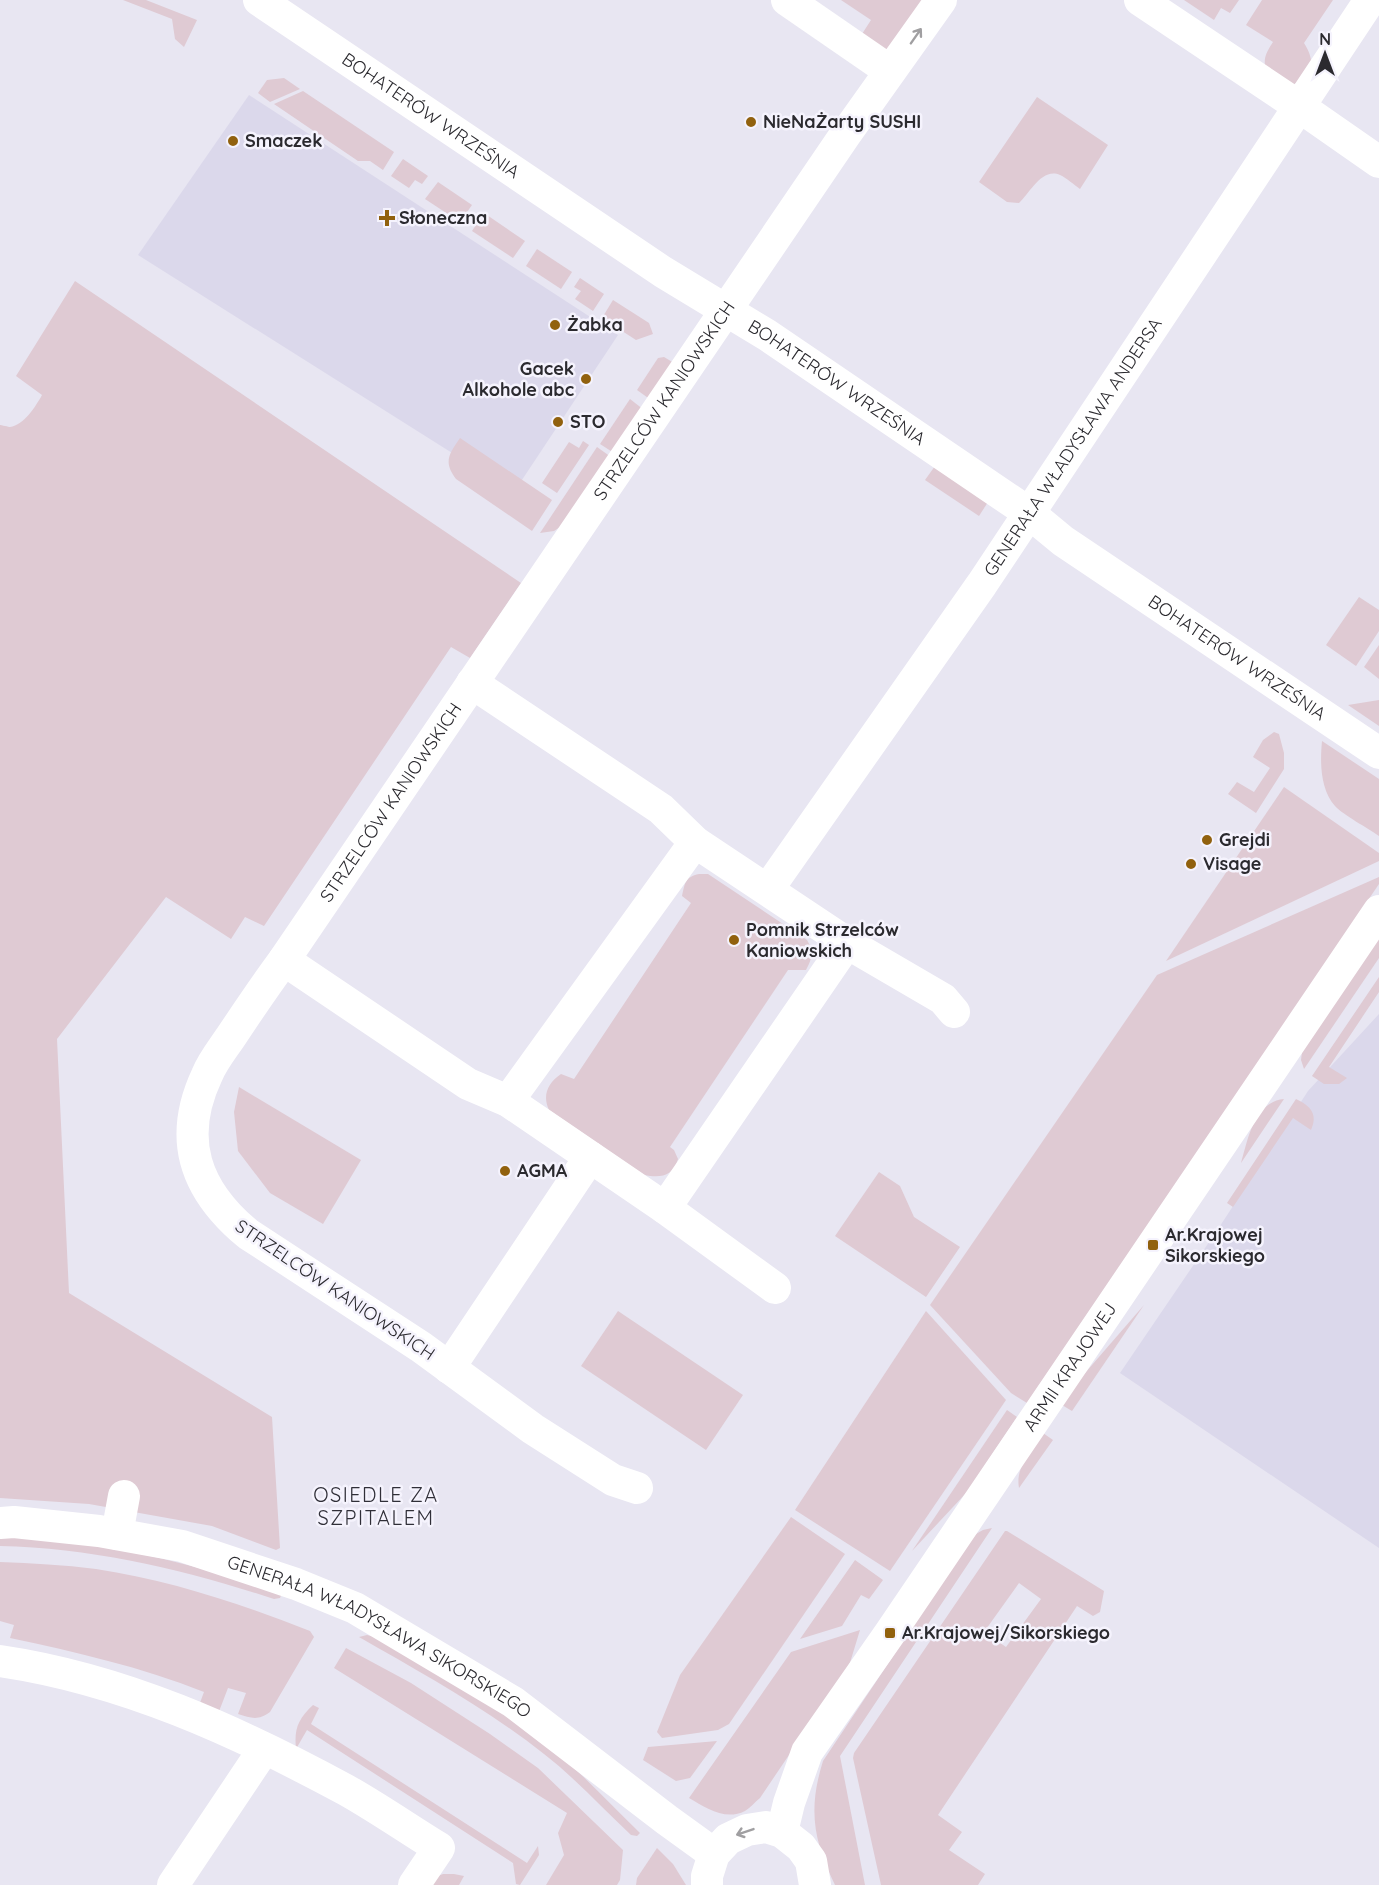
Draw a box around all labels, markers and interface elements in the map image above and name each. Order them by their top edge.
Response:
north arrow [1295,24,1355,84]
one-way arrow [910,28,922,44]
text: N [1319,29,1331,49]
street label: BOHATERÓW WRZEŚNIA [338,47,524,183]
place label: NieNaŻarty SUSHI [763,110,921,133]
marker: NieNaŻarty SUSHI [744,115,758,129]
place label: Smaczek [245,129,322,152]
marker: Smaczek [226,134,240,148]
place label: Słoneczna [399,206,487,229]
marker: Słoneczna [380,211,394,225]
street label: STRZELCÓW KANIOWSKICH [588,296,740,504]
place label: Żabka [567,313,623,336]
street label: GENERAŁA WŁADYSŁAWA ANDERSA [978,313,1167,580]
street label: BOHATERÓW WRZEŚNIA [744,314,930,450]
marker: Żabka [548,318,562,332]
place label: Gacek Alkohole abc [462,357,574,401]
marker: Gacek Alkohole abc [579,372,593,386]
place label: STO [570,410,605,433]
marker: STO [551,415,565,429]
street label: BOHATERÓW WRZEŚNIA [1144,590,1331,725]
street label: STRZELCÓW KANIOWSKICH [315,698,466,906]
place label: Grejdi [1219,828,1270,851]
marker: Grejdi [1200,833,1214,847]
place label: Visage [1203,852,1261,875]
marker: Visage [1184,857,1198,871]
place label: Pomnik Strzelców Kaniowskich [746,918,899,962]
marker: Pomnik Strzelców Kaniowskich [727,933,741,947]
place label: AGMA [517,1159,568,1182]
marker: AGMA [498,1164,512,1178]
street label: STRZELCÓW KANIOWSKICH [231,1214,439,1365]
place label: Ar.Krajowej Sikorskiego [1165,1223,1265,1267]
marker: Ar.Krajowej Sikorskiego [1146,1238,1160,1252]
street label: ARMII KRAJOWEJ [1018,1298,1121,1436]
district label: OSIEDLE ZA SZPITALEM [313,1482,439,1530]
street label: GENERAŁA WŁADYSŁAWA SIKORSKIEGO [225,1550,536,1723]
place label: Ar.Krajowej/Sikorskiego [902,1621,1110,1644]
marker: Ar.Krajowej/Sikorskiego [883,1626,897,1640]
one-way arrow [736,1828,755,1839]

